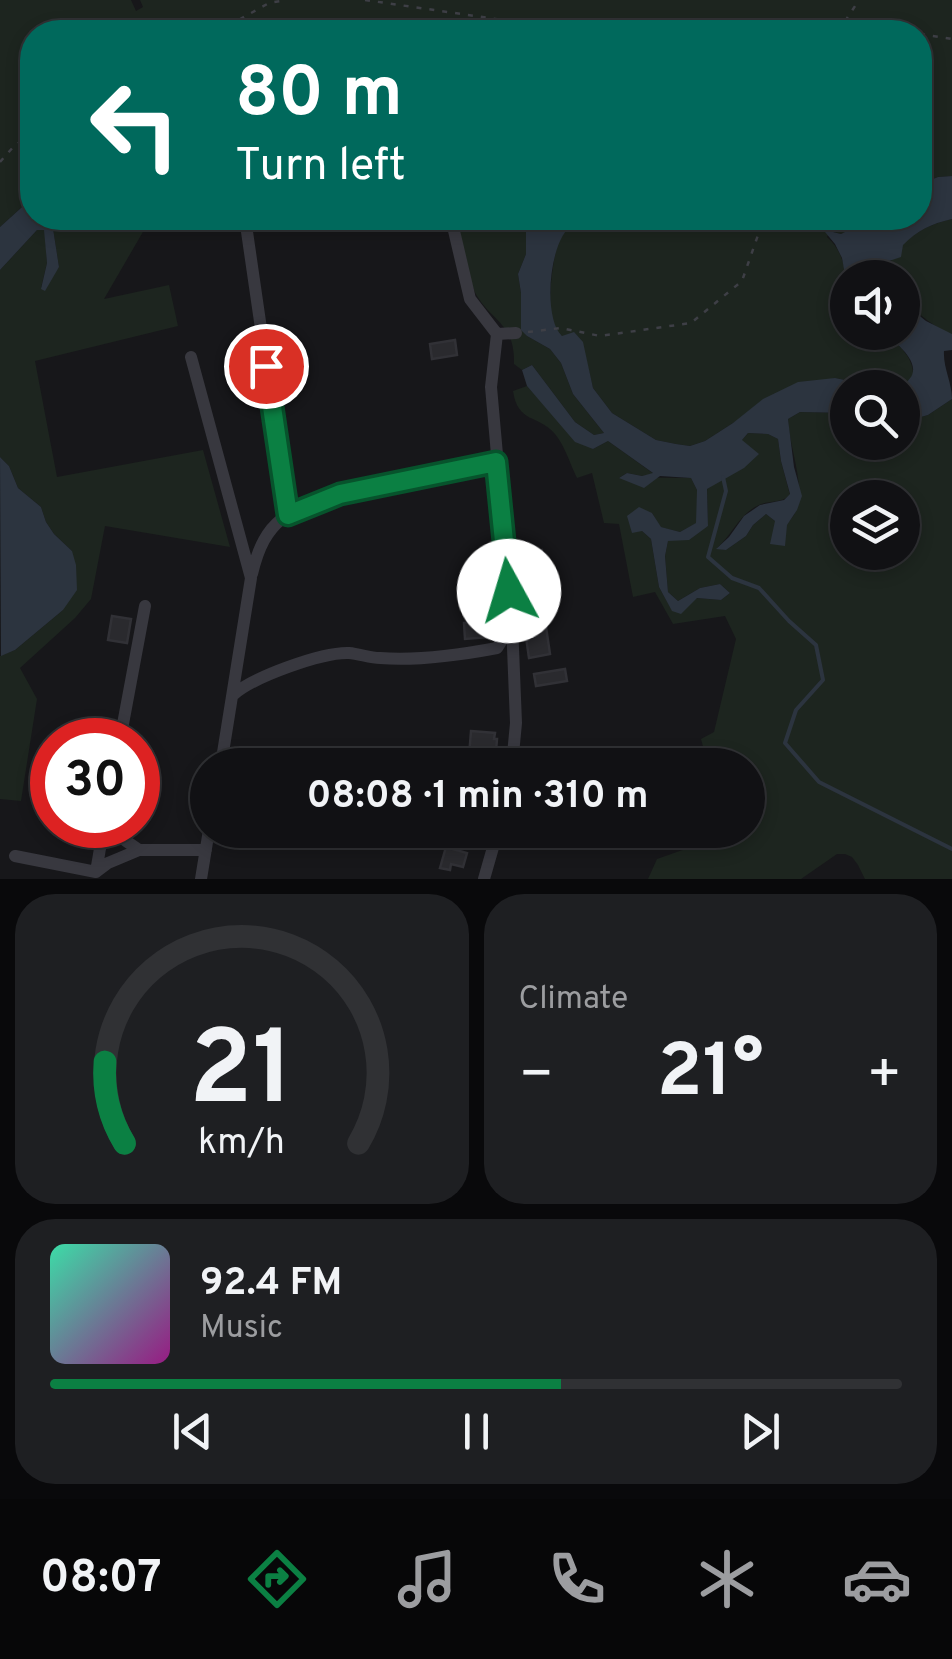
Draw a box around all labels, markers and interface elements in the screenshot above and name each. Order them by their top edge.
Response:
text: 80 m [235,52,403,141]
icon: left [70,60,200,190]
text: Turn left [235,139,406,196]
map controls [830,260,920,570]
button: sound [830,260,920,350]
pin [224,324,309,409]
icon: arrive [239,339,294,394]
button: search [830,370,920,460]
button: layers [830,480,920,570]
position arrow [457,539,561,643]
speed limit sign: 30 [30,718,160,848]
text: 08:08 · 1 min · 310 m [307,773,648,822]
text: Climate [519,980,628,1020]
text: 21 [189,1009,294,1141]
text: 21° [657,1028,764,1123]
text: − [519,1042,554,1112]
text: + [867,1042,902,1112]
text: km/h [198,1121,285,1167]
text: 92.4 FM [200,1260,342,1309]
text: Music [200,1309,283,1349]
icon: previous [165,1404,220,1459]
icon: pause [449,1404,504,1459]
icon: next [733,1404,788,1459]
icon: directions [242,1544,312,1614]
icon: music [392,1544,462,1614]
icon: phone [542,1544,612,1614]
icon: climate [692,1544,762,1614]
icon: car [842,1544,912,1614]
text: 08:07 [40,1551,162,1608]

